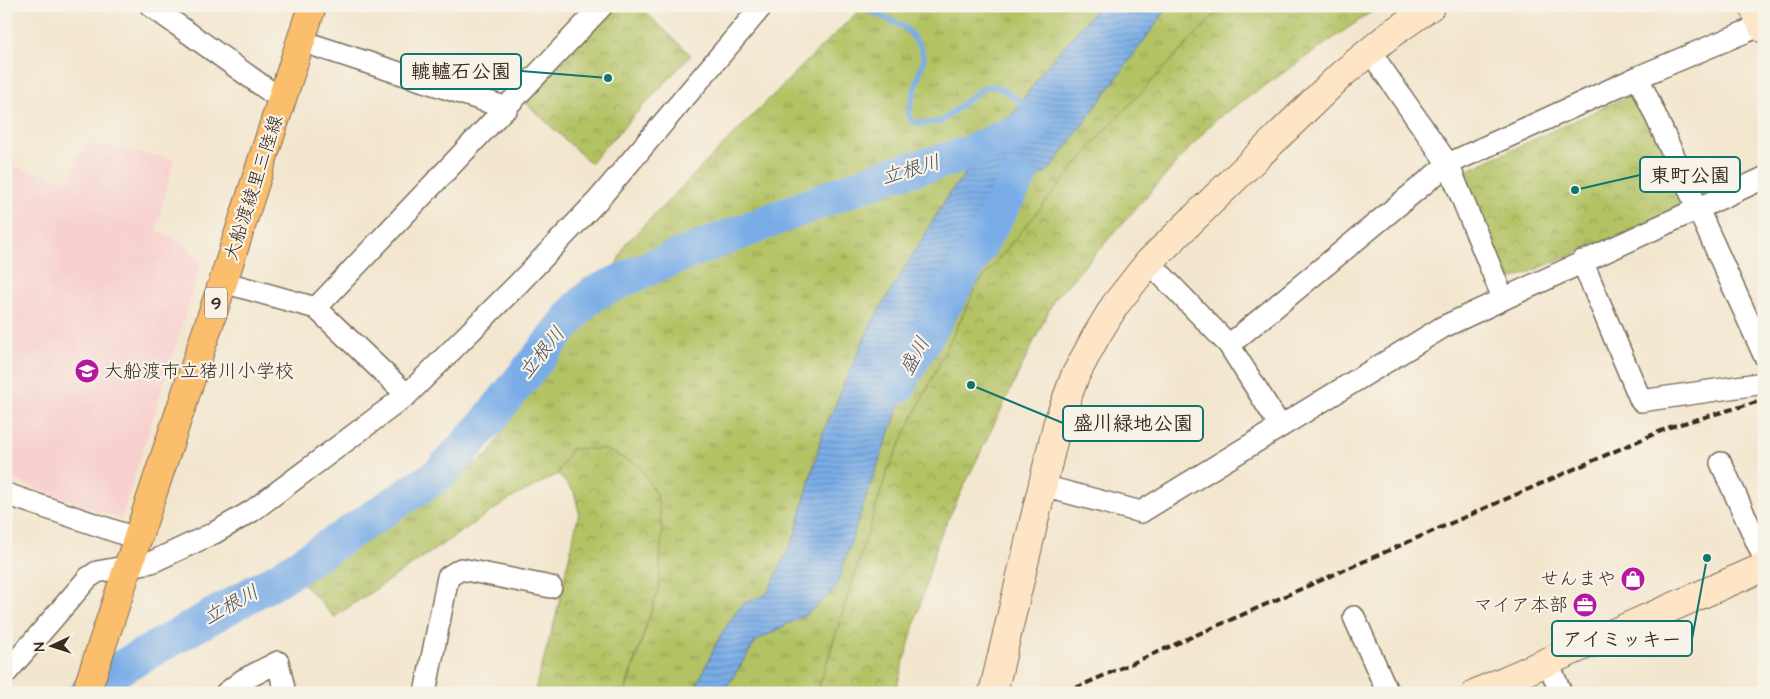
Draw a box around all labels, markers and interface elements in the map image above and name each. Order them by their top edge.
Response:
callout: 轆轤石公園 [401,54,521,89]
text: 轆轤石公園 [411,58,511,86]
street label: 大船渡綾里三陸線 [218,112,290,264]
water label: 立根川 [878,148,944,192]
callout: 東町公園 [1640,157,1740,192]
text: 東町公園 [1650,162,1730,190]
road number: 9 [205,288,227,318]
water label: 立根川 [512,321,572,385]
water label: 盛川 [893,332,937,380]
school or university icon: 大船渡市立猪川小学校 [74,358,100,384]
place label: 大船渡市立猪川小学校 [104,358,294,385]
callout: 盛川緑地公園 [1063,406,1203,441]
text: 盛川緑地公園 [1073,410,1193,438]
place label: せんまや [1540,566,1616,593]
shop icon: せんまや [1620,566,1646,592]
water label: 立根川 [198,578,264,632]
place label: マイア本部 [1474,592,1568,619]
office icon: マイア本部 [1572,592,1598,618]
callout: アイミッキー [1552,621,1692,656]
north arrow [28,622,78,672]
text: アイミッキー [1563,626,1681,654]
text: N [30,642,50,652]

